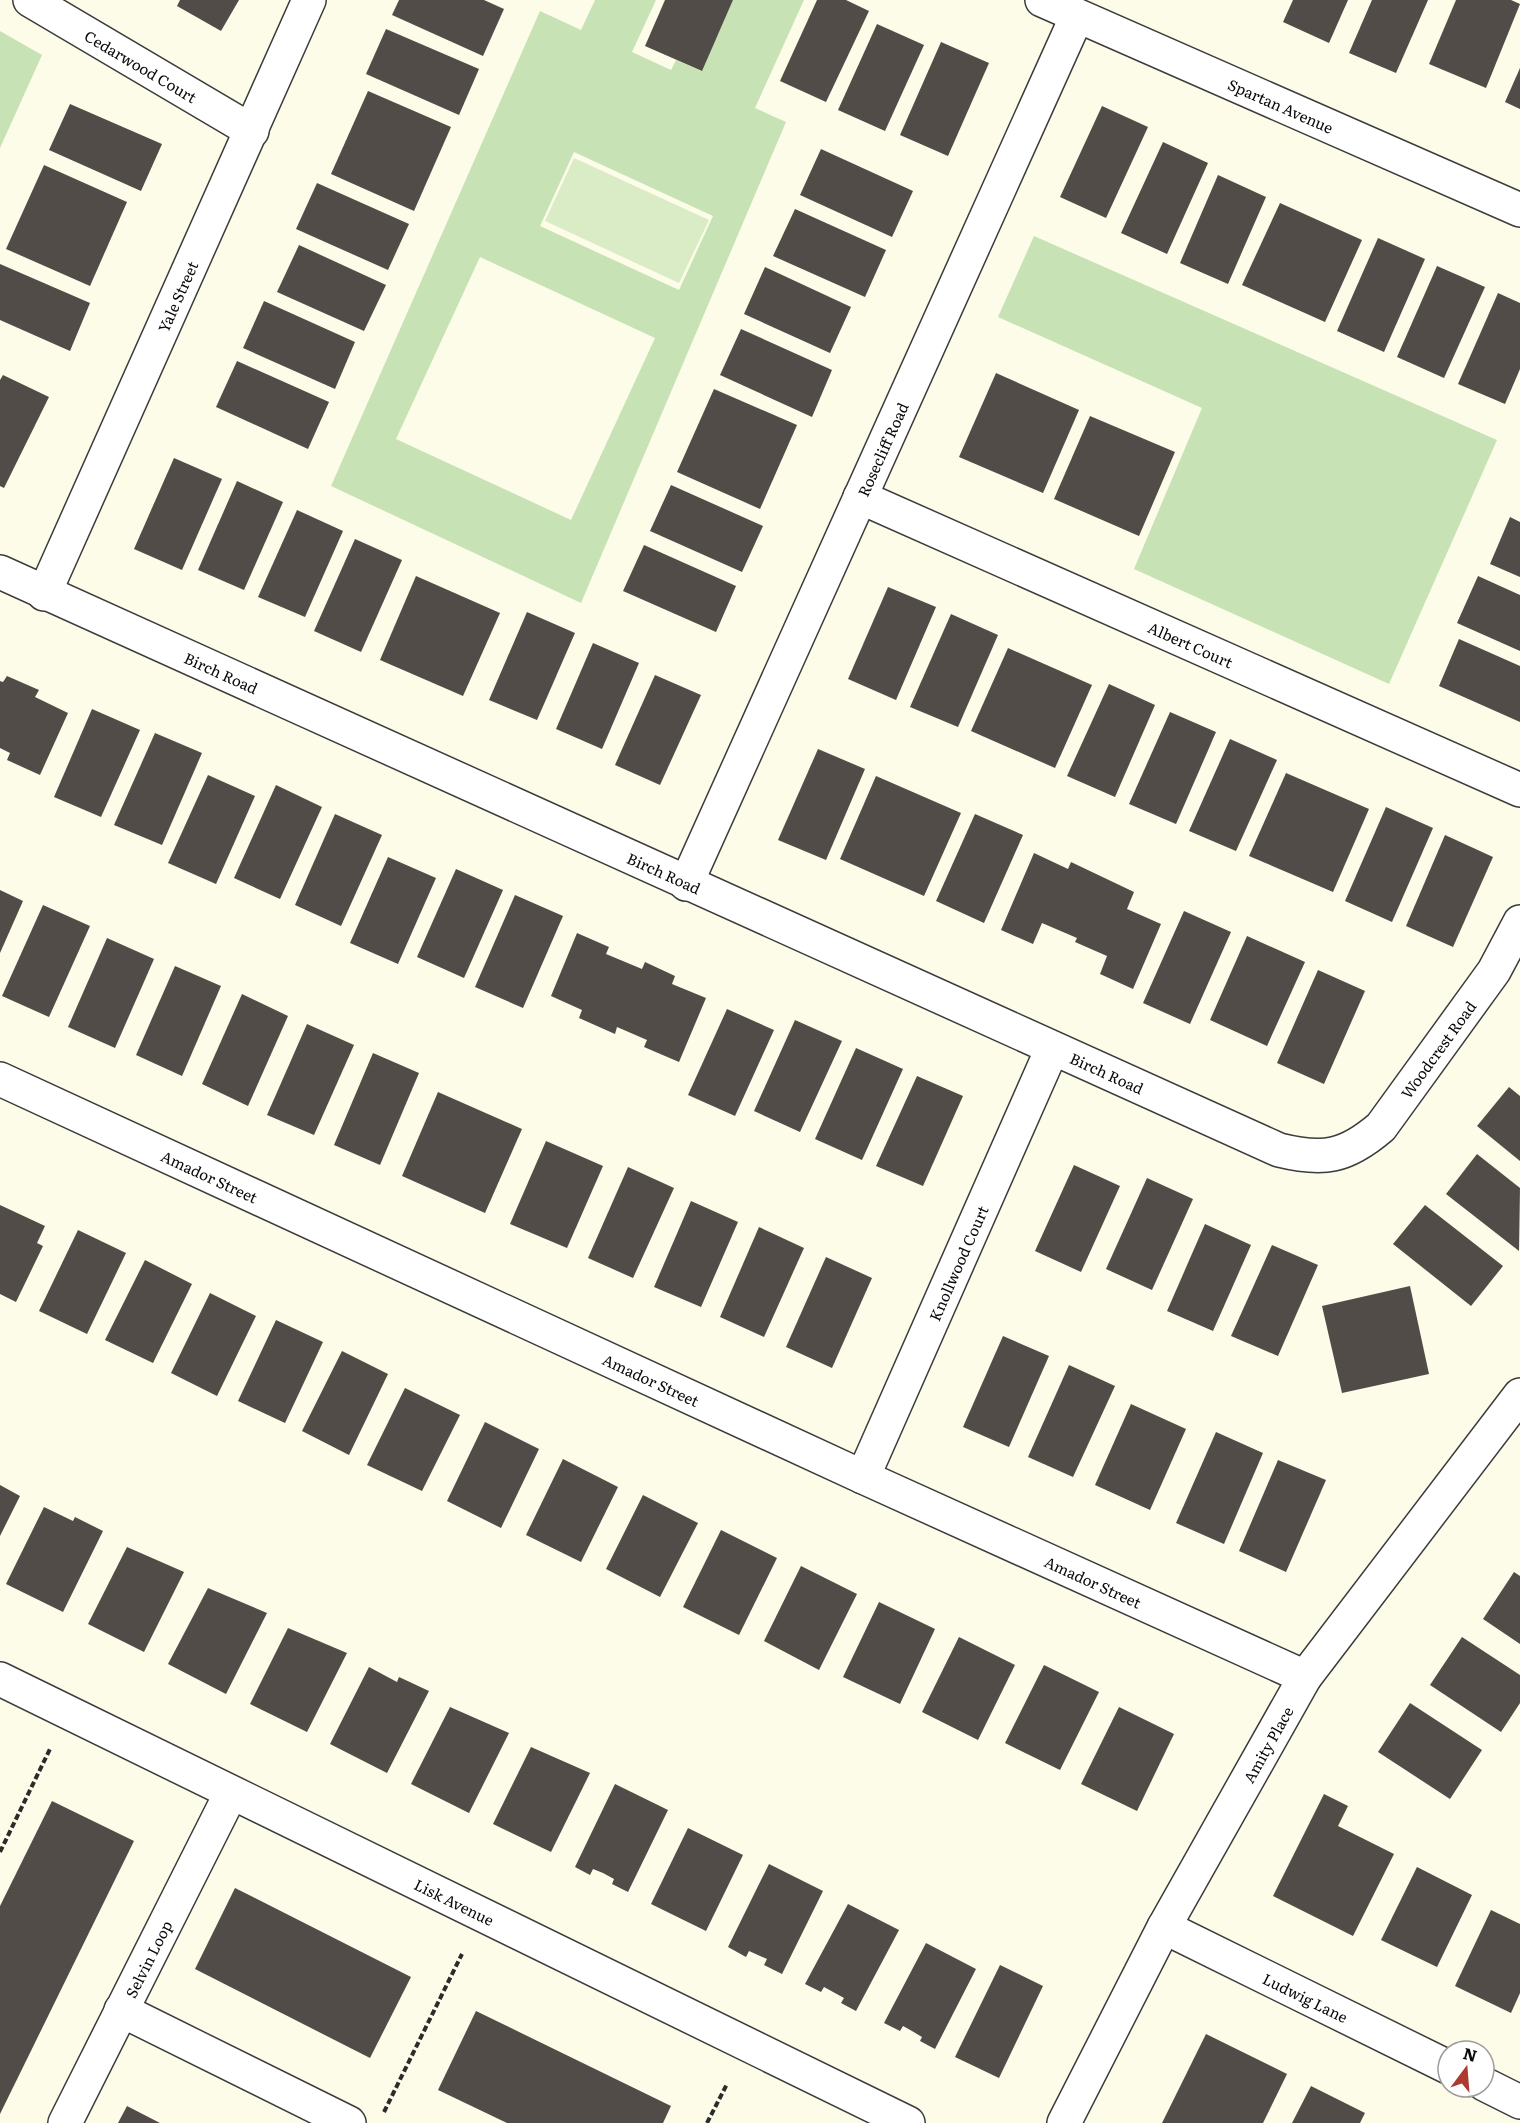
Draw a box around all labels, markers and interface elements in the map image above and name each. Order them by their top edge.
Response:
street label: Cedarwood Court [81,23,202,108]
street label: Spartan Avenue [1225,72,1337,138]
street label: Yale Street [151,257,203,336]
street label: Rosecliff Road [851,398,913,500]
street label: Albert Court [1145,615,1237,673]
street label: Birch Road [181,645,262,699]
street label: Birch Road [624,846,705,899]
street label: Woodcrest Road [1394,995,1481,1103]
street label: Birch Road [1067,1046,1148,1099]
street label: Amador Street [158,1144,262,1208]
street label: Knollwood Court [922,1202,993,1324]
street label: Amador Street [599,1347,703,1412]
street label: Amador Street [1041,1549,1145,1613]
street label: Amity Place [1236,1701,1298,1787]
street label: Lisk Avenue [411,1872,499,1931]
street label: Selvin Loop [118,1916,177,2001]
street label: Ludwig Lane [1259,1966,1352,2028]
north arrow [1436,2039,1496,2099]
text: N [1461,2040,1480,2067]

